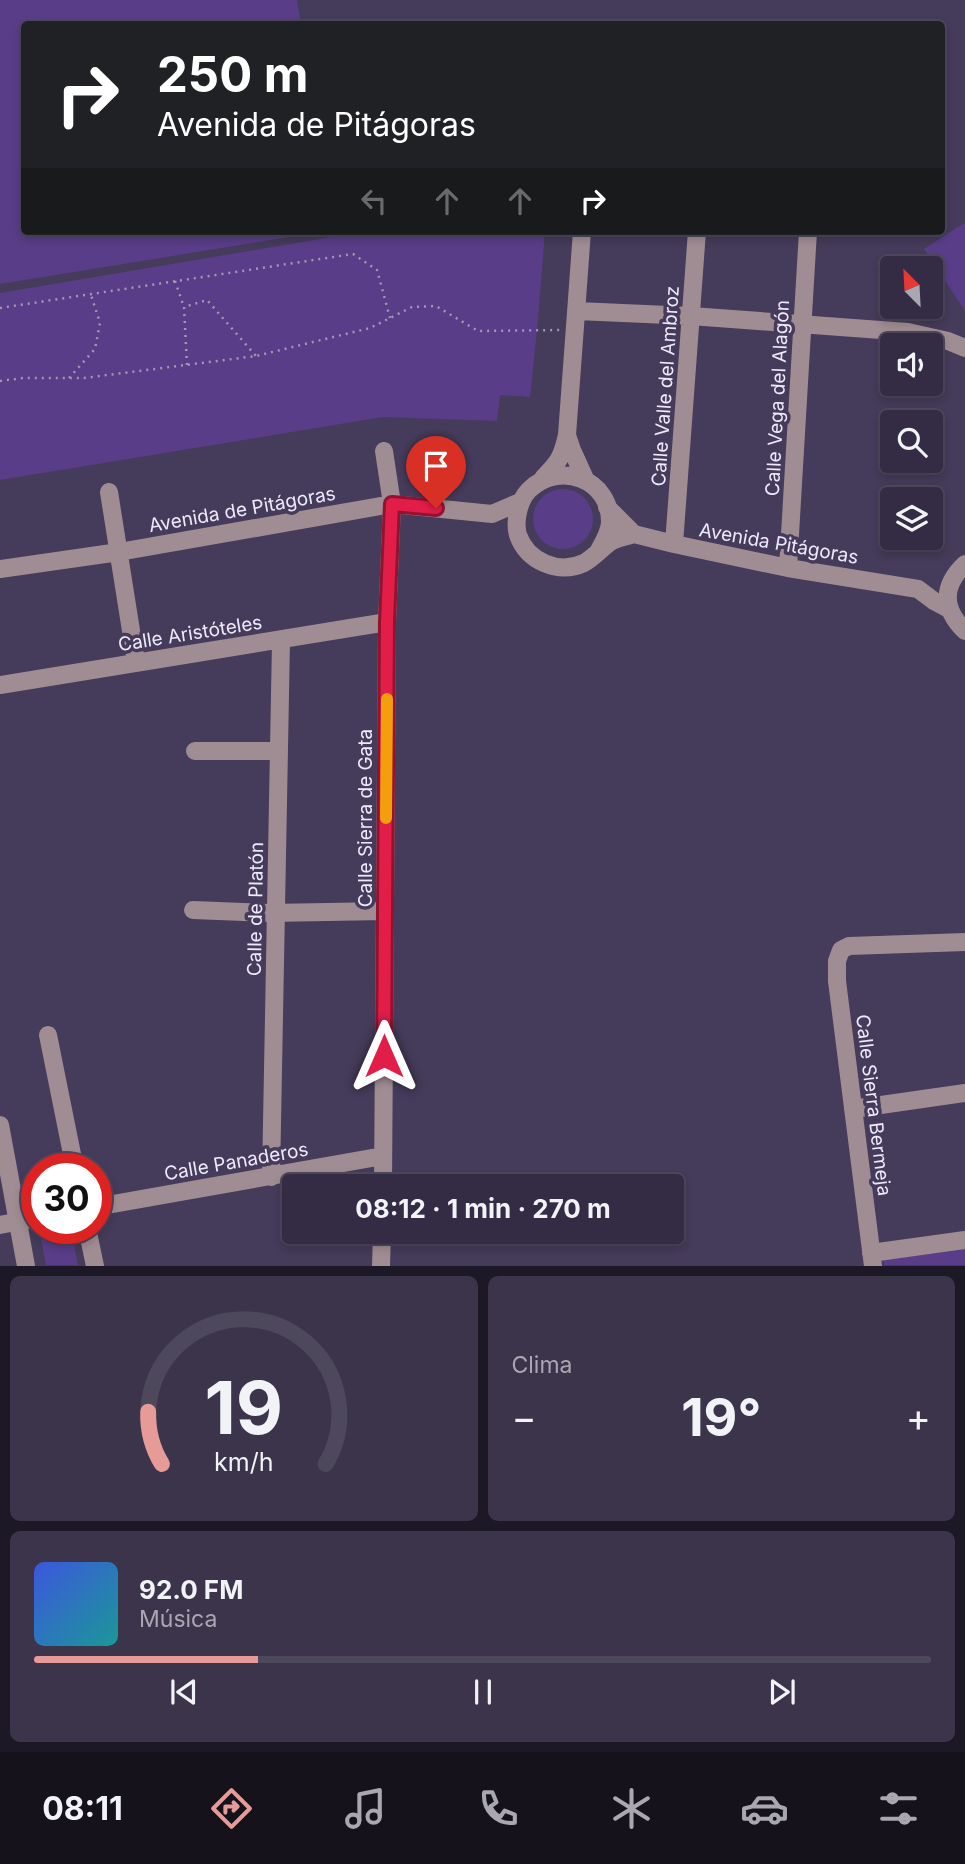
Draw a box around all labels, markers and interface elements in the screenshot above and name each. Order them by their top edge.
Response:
text: 250 m [157,45,309,104]
icon: right [42,49,133,140]
text: Avenida de Pitágoras [157,105,476,144]
icon: left [355,182,393,220]
icon: ahead [428,182,466,220]
icon: ahead [501,182,539,220]
icon: right [574,182,612,220]
north arrow [880,256,943,318]
map controls [880,256,943,550]
street label: Calle Valle del Ambroz [647,285,684,487]
street label: Calle Vega del Alagón [761,299,794,497]
button: sound [880,333,943,396]
button: search [880,410,943,473]
pin [406,436,466,508]
icon: arrive [417,447,455,485]
street label: Avenida de Pitágoras [147,482,337,537]
button: layers [880,487,943,550]
street label: Avenida Pitágoras [697,518,860,569]
street label: Calle Aristóteles [116,611,264,656]
street label: Calle Sierra de Gata [354,729,377,907]
street label: Calle de Platón [243,842,268,976]
street label: Calle Sierra Bermeja [851,1013,896,1197]
position arrow [347,1019,421,1093]
street label: Calle Panaderos [162,1138,310,1185]
speed limit sign: 30 [21,1153,112,1244]
text: 08:12 · 1 min · 270 m [355,1193,611,1224]
text: Clima [512,1351,573,1379]
text: 19 [204,1364,283,1453]
text: 19° [681,1386,761,1449]
text: − [512,1394,537,1440]
text: + [906,1394,931,1440]
text: km/h [214,1447,273,1477]
text: 92.0 FM [139,1574,243,1605]
text: Música [139,1605,217,1633]
icon: previous [165,1673,203,1711]
icon: pause [464,1673,502,1711]
icon: next [763,1673,801,1711]
icon: directions [207,1784,256,1833]
icon: music [341,1784,390,1833]
icon: phone [474,1784,523,1833]
icon: climate [607,1784,656,1833]
icon: car [740,1784,789,1833]
icon: filters [874,1784,923,1833]
text: 08:11 [42,1789,123,1828]

